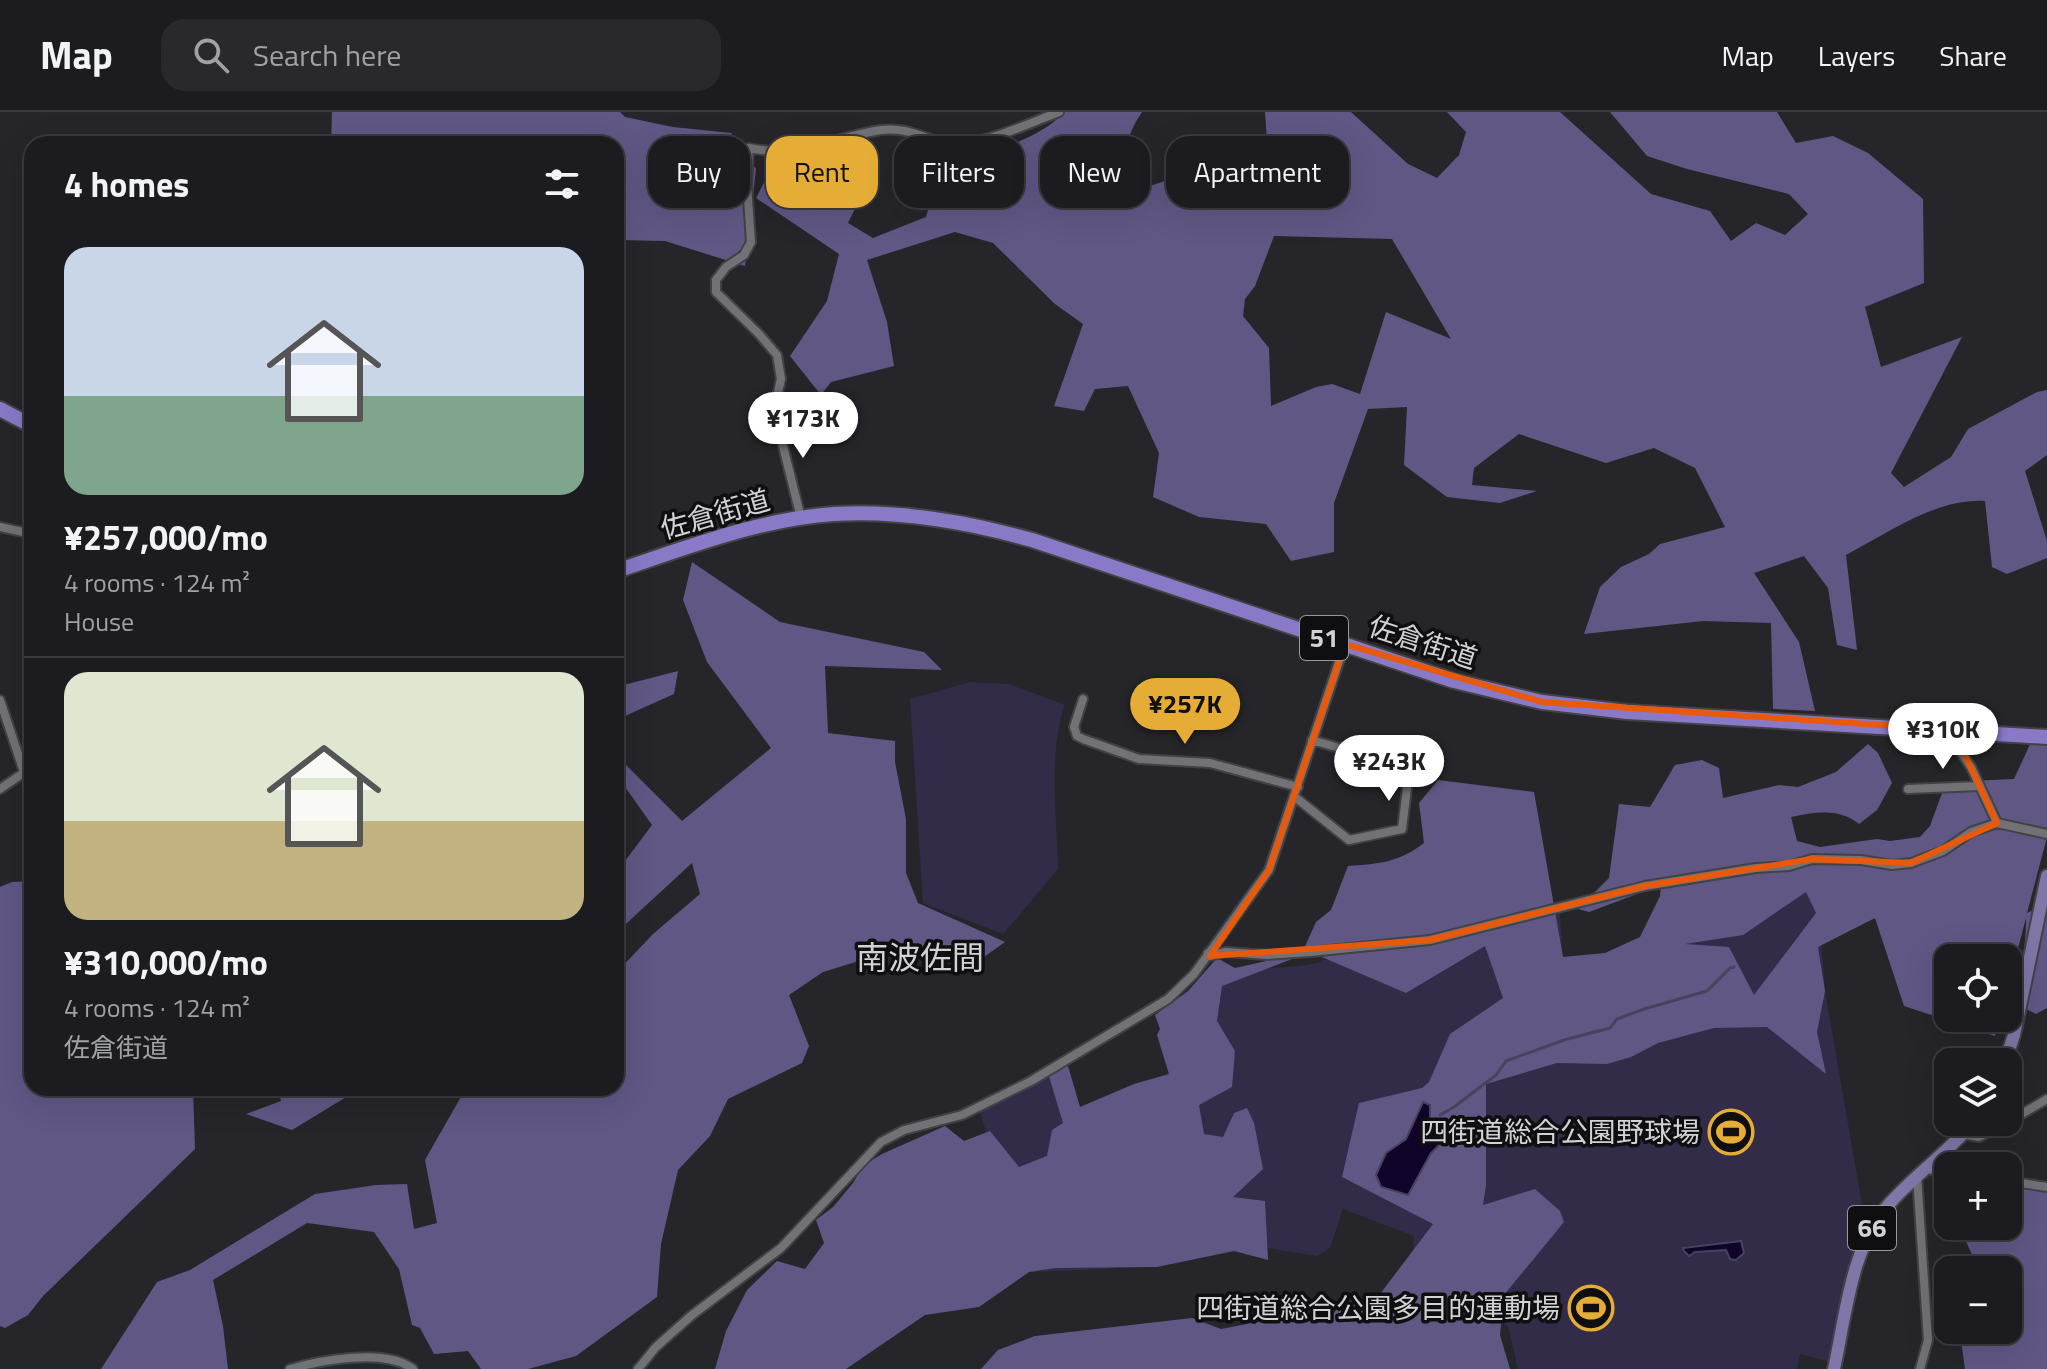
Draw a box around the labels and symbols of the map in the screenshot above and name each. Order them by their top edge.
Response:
pin: ¥173K [747,392,859,460]
street label: 佐倉街道 [655,477,775,550]
street label: 佐倉街道 [1363,604,1483,679]
road number: 51 [1300,616,1348,660]
pin: ¥257K [1129,678,1241,746]
pin: ¥310K [1887,703,1999,771]
pin: ¥243K [1333,735,1445,803]
district label: 南波佐間 [856,933,984,981]
sports icon: 四街道総合公園野球場 [1707,1108,1755,1156]
place label: 四街道総合公園野球場 [1420,1110,1700,1153]
road number: 66 [1848,1206,1896,1250]
sports icon: 四街道総合公園多目的運動場 [1567,1284,1615,1332]
place label: 四街道総合公園多目的運動場 [1196,1286,1560,1329]

